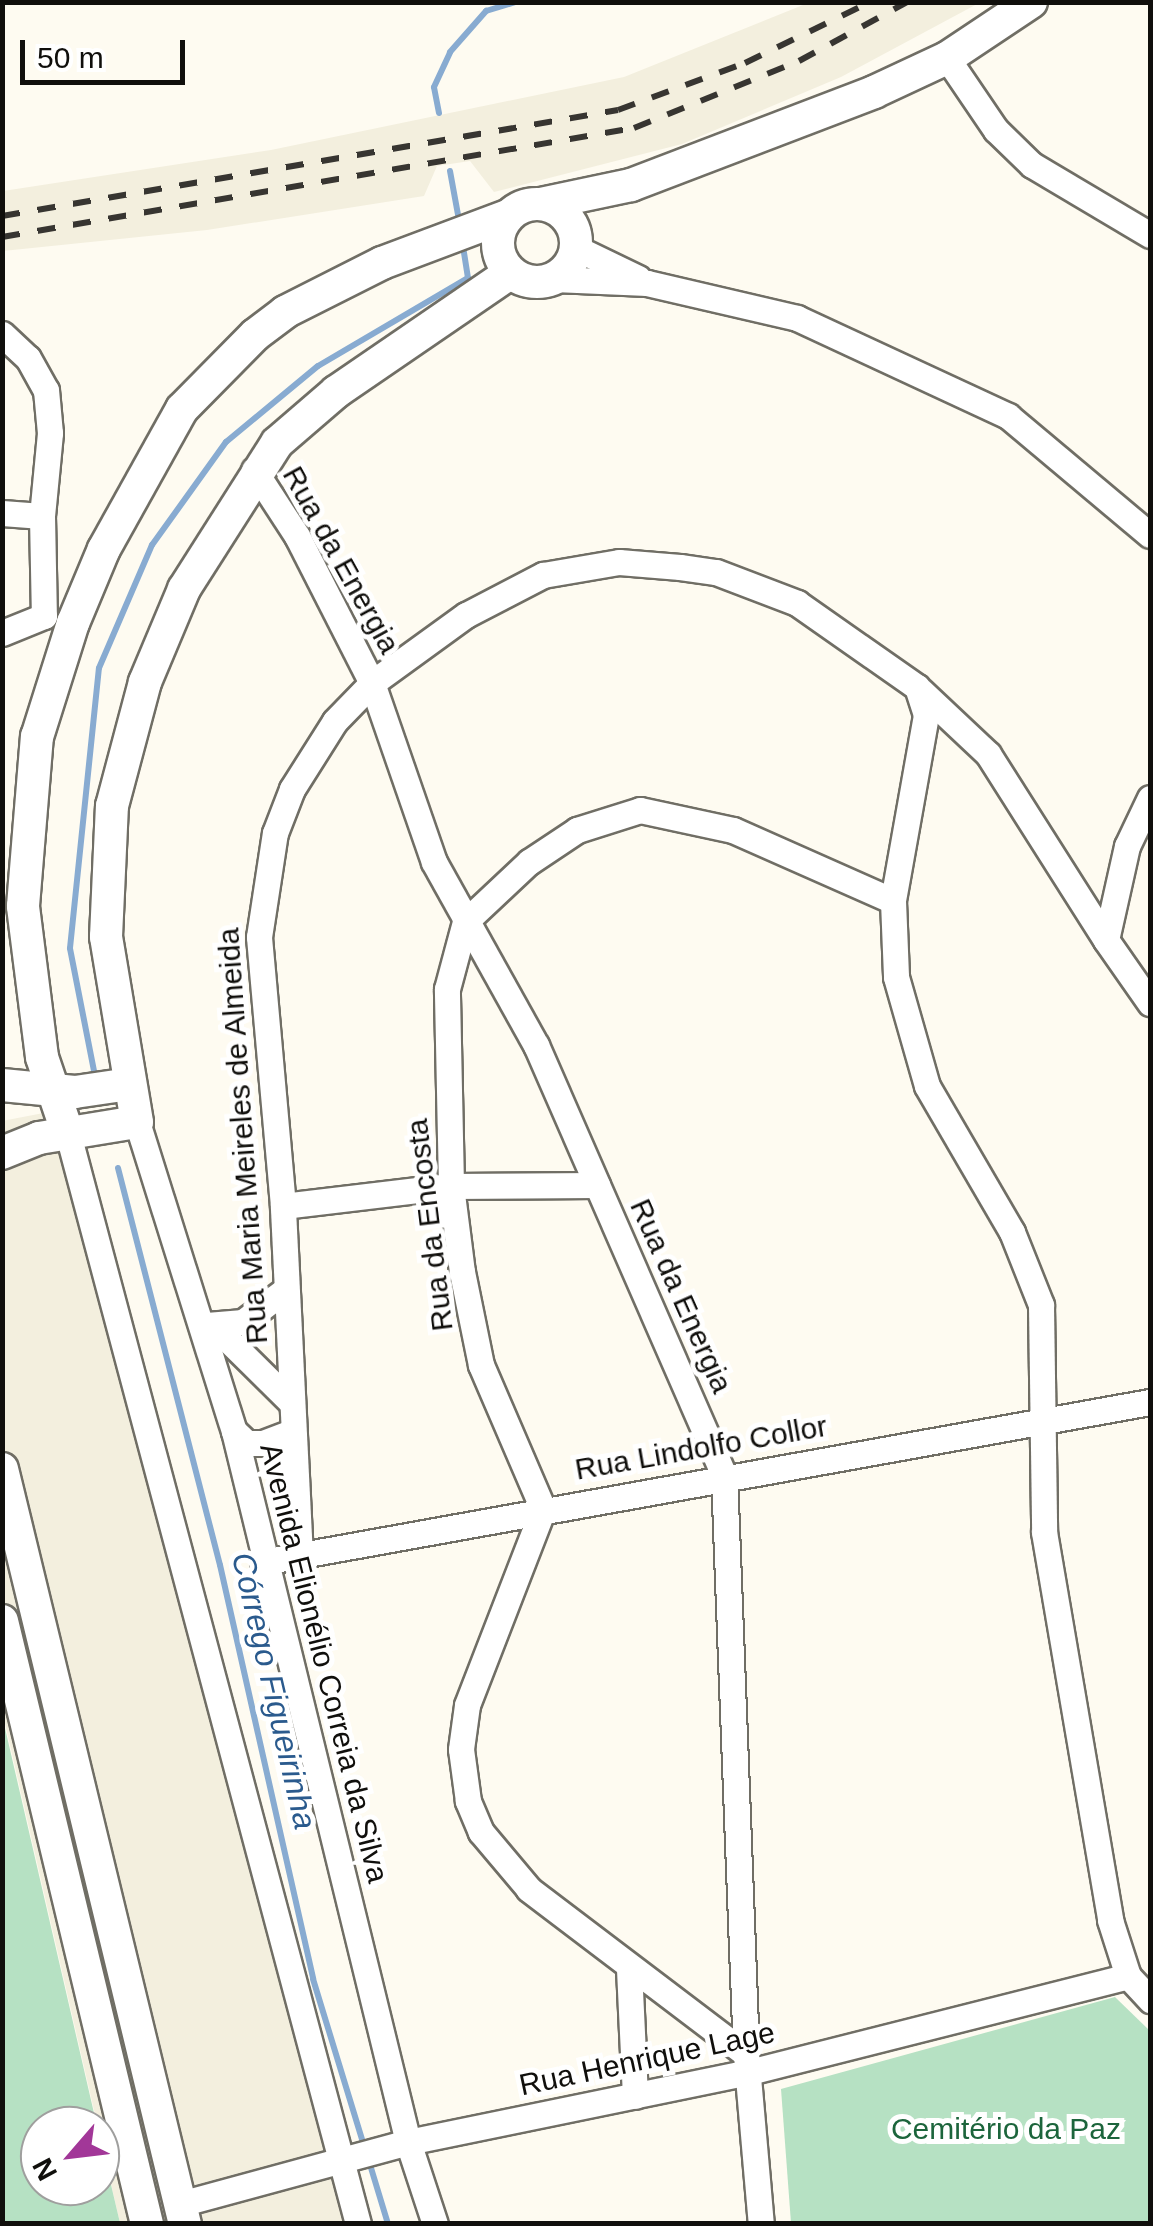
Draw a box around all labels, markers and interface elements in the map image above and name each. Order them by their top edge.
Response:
scale bar [25,20,190,82]
text: 50 m [37,41,104,74]
street label: Rua da Energia [275,460,407,660]
street label: Rua Maria Meireles de Almeida [210,926,276,1346]
street label: Rua da Encosta [399,1117,461,1333]
street label: Rua da Energia [622,1193,740,1399]
street label: Rua Lindolfo Collor [572,1408,830,1488]
street label: Avenida Elionélio Correia da Silva [252,1440,396,1886]
water label: Córrego Figueirinha [223,1549,325,1833]
street label: Rua Henrique Lage [516,2014,778,2104]
north arrow [20,2106,120,2206]
park label: Cemitério da Paz [891,2111,1121,2147]
text: N [26,2153,63,2186]

